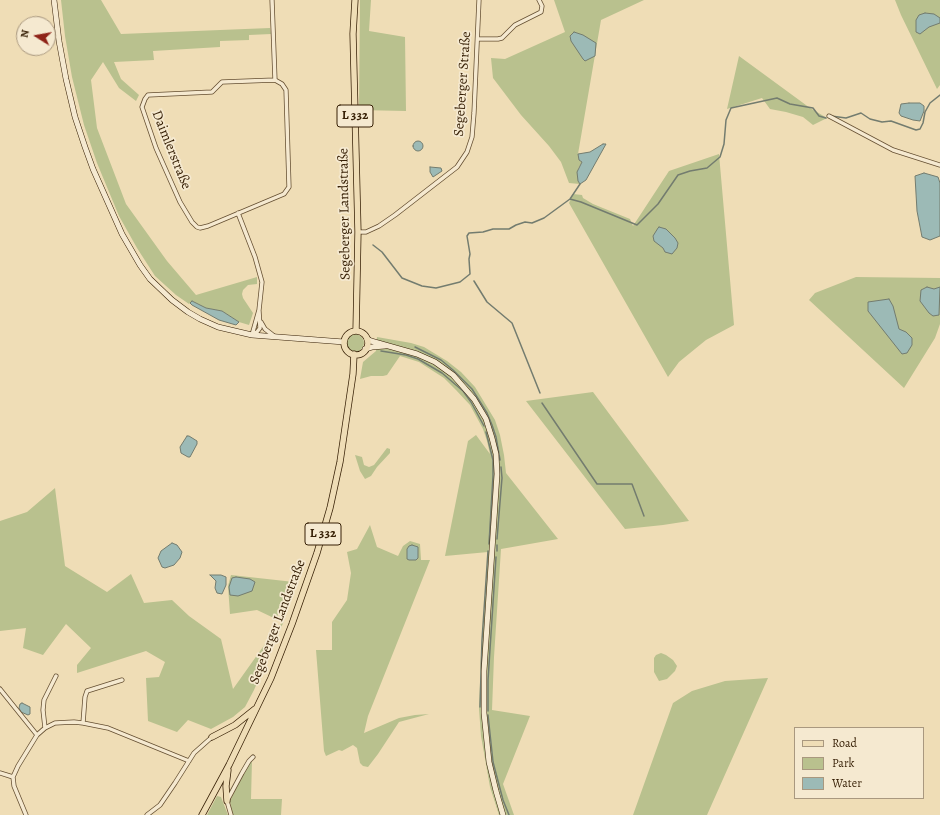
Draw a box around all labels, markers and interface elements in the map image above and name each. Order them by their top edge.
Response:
north arrow [16,16,56,56]
text: N [17,28,33,39]
street label: Segeberger Straße [451,31,475,137]
road number: L 332 [337,105,373,127]
street label: Daimlerstraße [148,108,194,192]
street label: Segeberger Landstraße [335,148,355,280]
road number: L 332 [305,523,341,545]
street label: Segeberger Landstraße [246,557,310,687]
legend [794,727,924,799]
text: Road [832,735,857,751]
text: Park [832,755,855,771]
text: Water [832,775,862,791]

